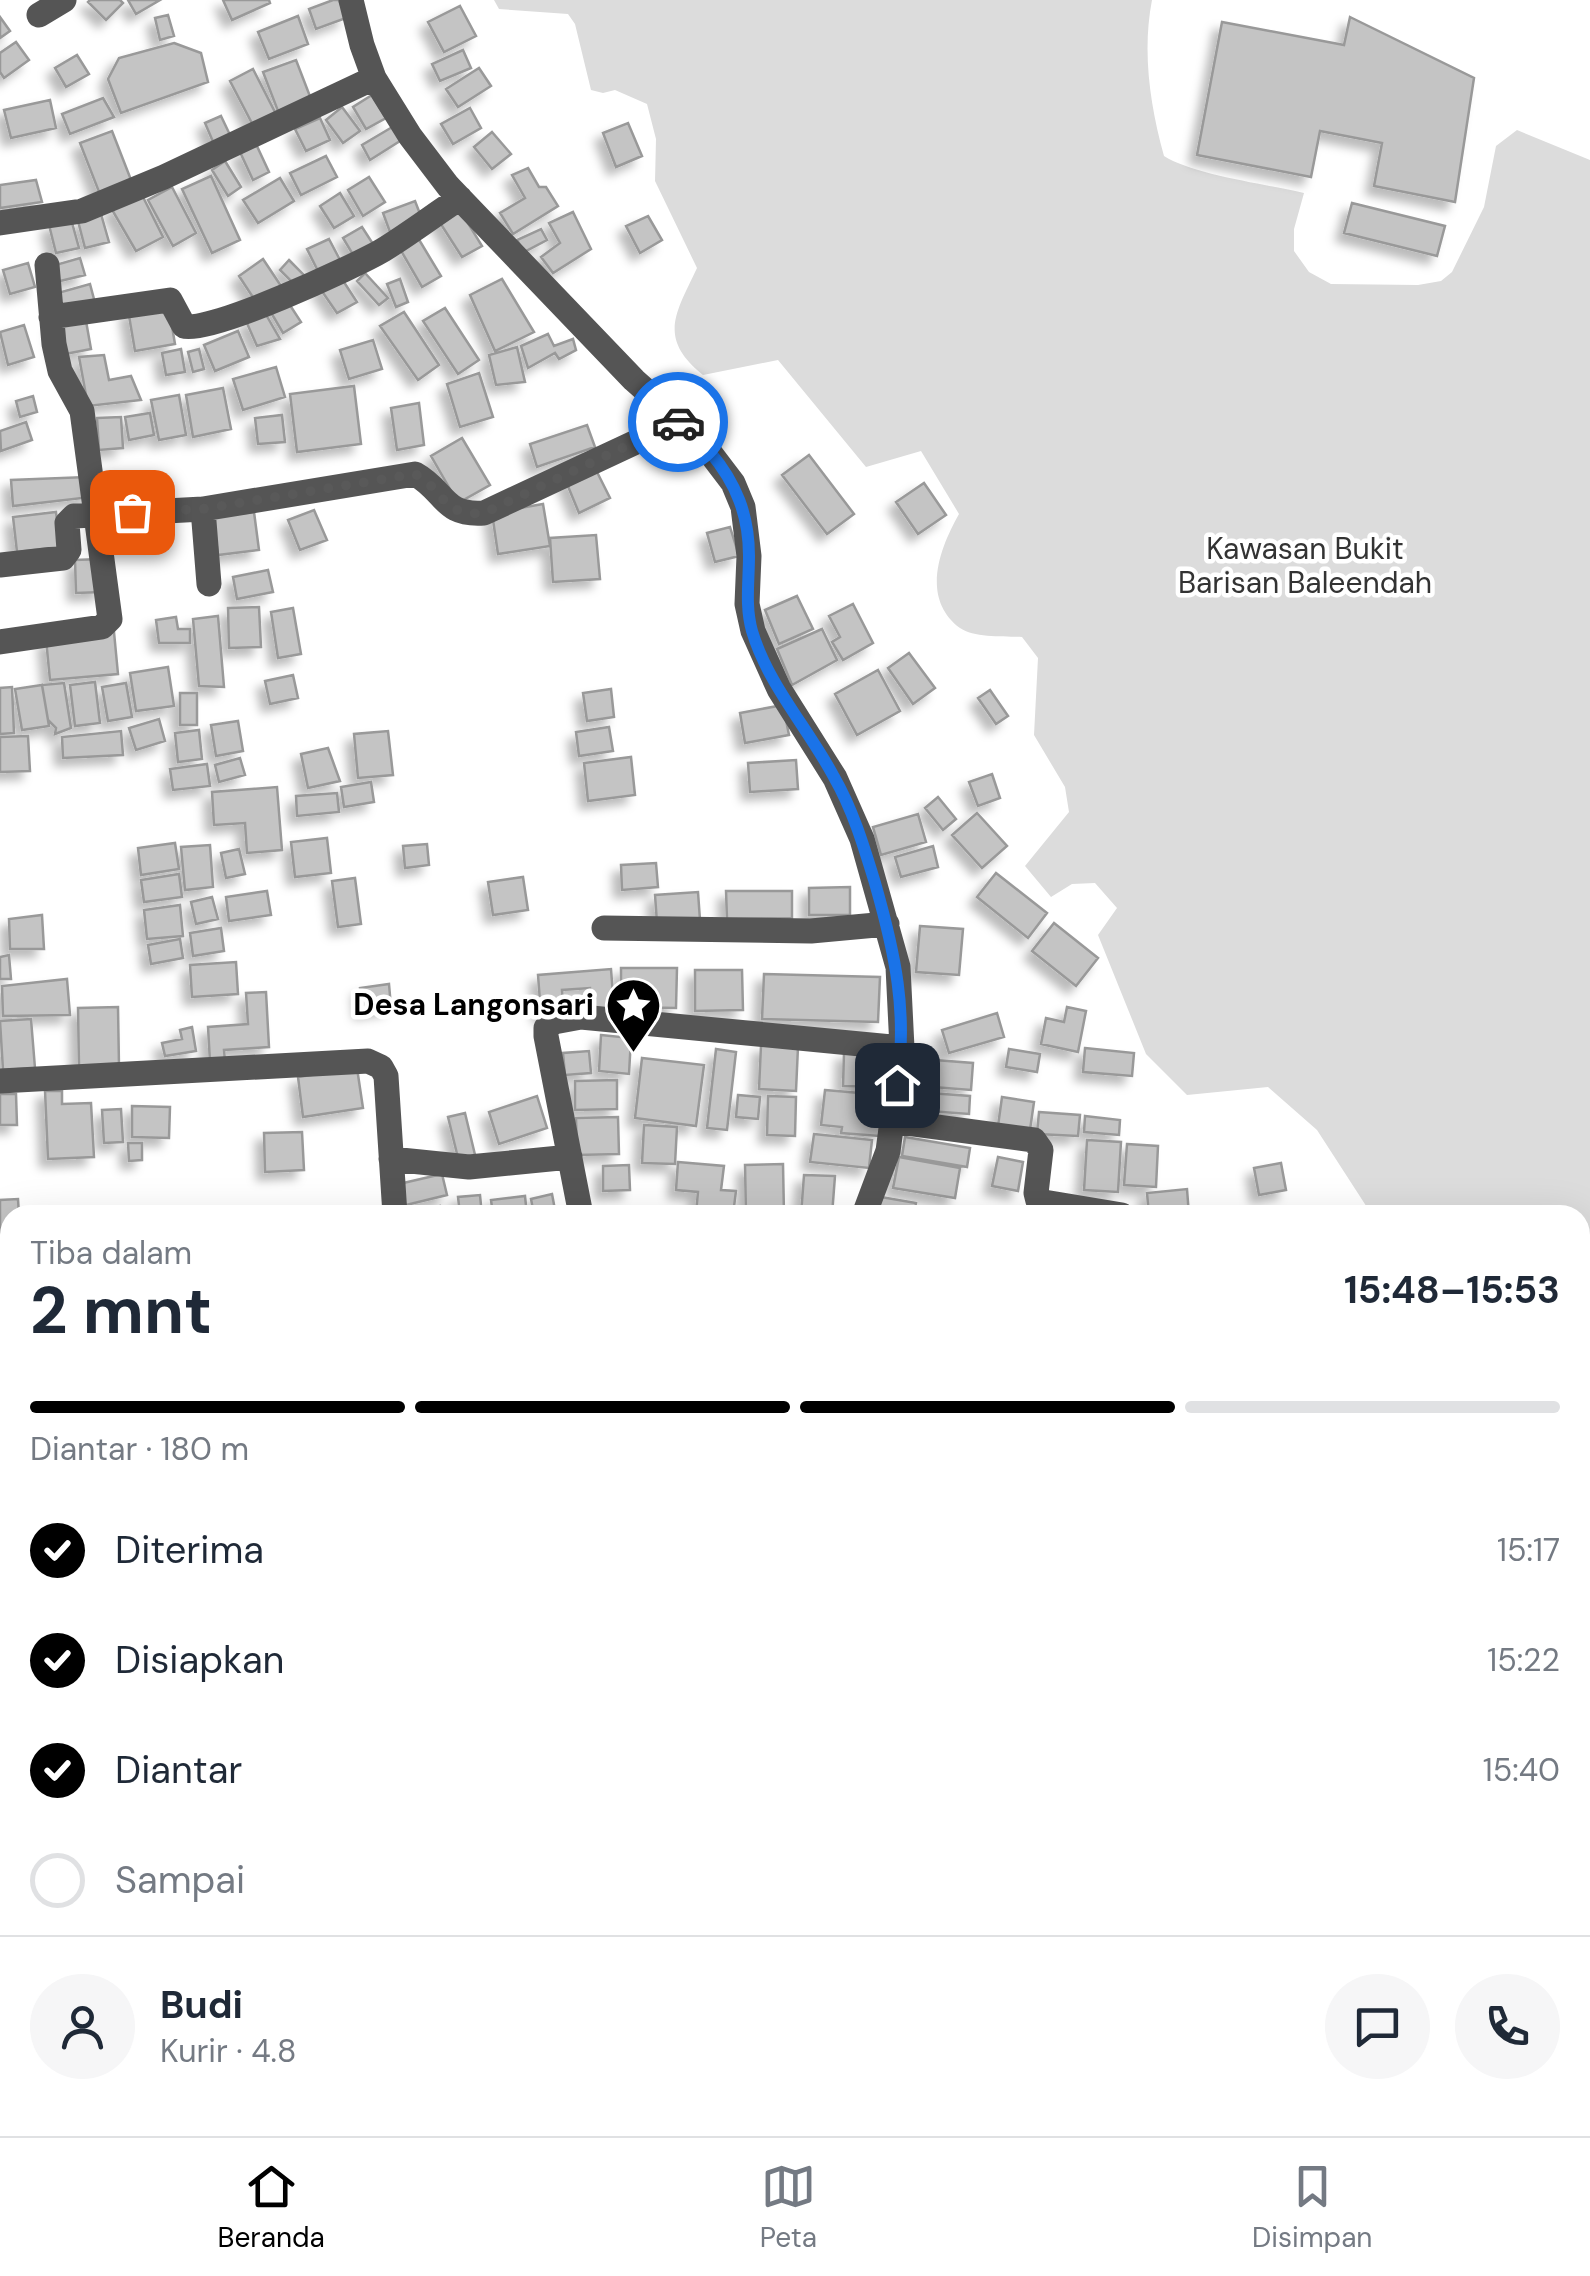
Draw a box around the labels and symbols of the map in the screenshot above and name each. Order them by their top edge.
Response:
courier [628,372,728,472]
pin [90,470,175,555]
park label: Kawasan Bukit Barisan Baleendah [1178,529,1432,602]
place icon: Desa Langonsari [603,975,663,1054]
place label: Desa Langonsari [353,985,594,1024]
pin [855,1043,940,1128]

